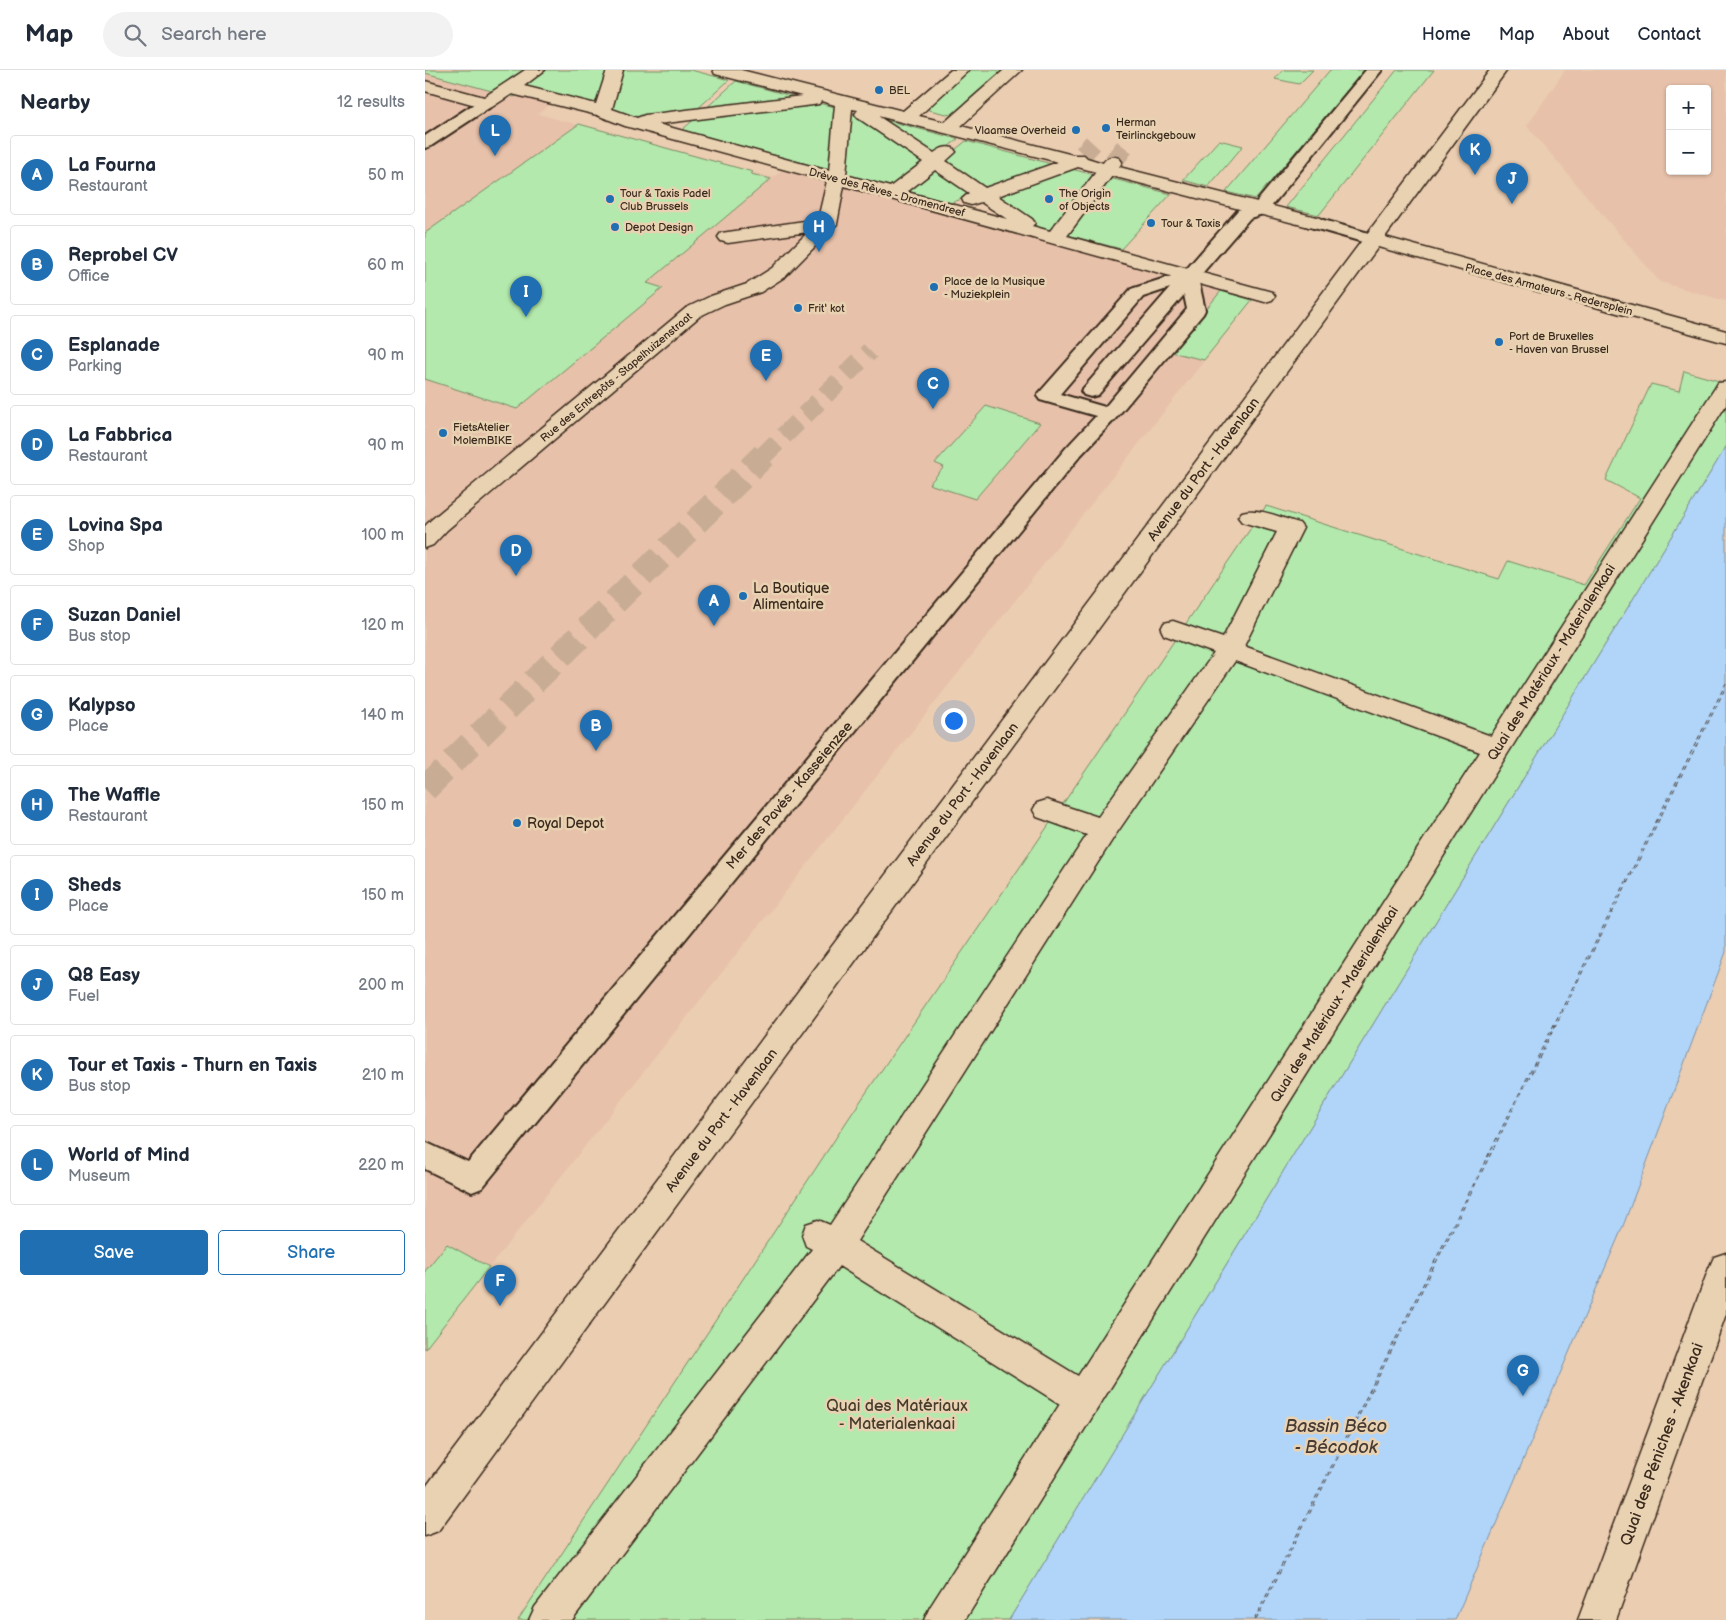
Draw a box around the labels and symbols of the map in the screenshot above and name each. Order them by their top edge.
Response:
marker: BEL [873,84,885,96]
place label: BEL [889,84,911,97]
pin: L [479,115,511,156]
place label: Herman Teirlinckgebouw [1116,116,1196,142]
marker: Herman Teirlinckgebouw [1100,122,1112,134]
place label: Vlaamse Overheid [975,124,1066,137]
marker: Vlaamse Overheid [1070,124,1082,136]
pin: K [1459,134,1491,175]
pin: J [1496,163,1528,204]
street label: Drève des Rêves - Dromendreef [807,165,967,220]
place label: Tour & Taxis Padel Club Brussels [620,187,710,213]
place label: The Origin of Objects [1059,187,1111,213]
marker: Tour & Taxis Padel Club Brussels [604,193,616,205]
marker: The Origin of Objects [1043,193,1055,205]
pin: H [803,211,835,252]
marker: Tour & Taxis [1145,217,1157,229]
place label: Tour & Taxis [1161,217,1221,230]
marker: Depot Design [609,221,621,233]
place label: Depot Design [625,221,693,234]
street label: Place des Armateurs - Redersplein [1464,261,1634,318]
place label: Place de la Musique - Muziekplein [944,275,1045,301]
pin: I [510,276,542,317]
marker: Place de la Musique - Muziekplein [928,281,940,293]
marker: Frit' kot [792,302,804,314]
place label: Frit' kot [808,302,845,315]
street label: Rue des Entrepôts - Stapelhuizenstraat [538,310,695,445]
place label: Port de Bruxelles - Haven van Brussel [1509,330,1609,356]
marker: Port de Bruxelles - Haven van Brussel [1493,336,1505,348]
pin: E [750,340,782,381]
pin: C [917,368,949,409]
street label: Avenue du Port - Havenlaan [1144,394,1263,544]
place label: FietsAtelier MolemBIKE [453,421,512,447]
marker: FietsAtelier MolemBIKE [437,427,449,439]
pin: D [500,535,532,576]
street label: Quai des Matériaux - Materialenkaai [1484,561,1619,764]
place label: La Boutique Alimentaire [753,580,829,613]
pin: A [698,585,730,626]
marker: La Boutique Alimentaire [737,590,749,602]
your location [941,708,967,734]
pin: B [580,710,612,751]
street label: Mer des Pavés - Kasseienzee [723,718,856,873]
street label: Avenue du Port - Havenlaan [903,719,1022,869]
place label: Royal Depot [527,815,605,832]
marker: Royal Depot [511,817,523,829]
street label: Quai des Matériaux - Materialenkaai [1267,903,1402,1106]
street label: Avenue du Port - Havenlaan [662,1045,781,1195]
pin: F [484,1265,516,1306]
street label: Quai des Péniches - Akenkaai [1617,1340,1708,1549]
pin: G [1507,1355,1539,1396]
park label: Quai des Matériaux - Materialenkaai [826,1397,968,1434]
water label: Bassin Béco - Bécodok [1285,1416,1387,1458]

